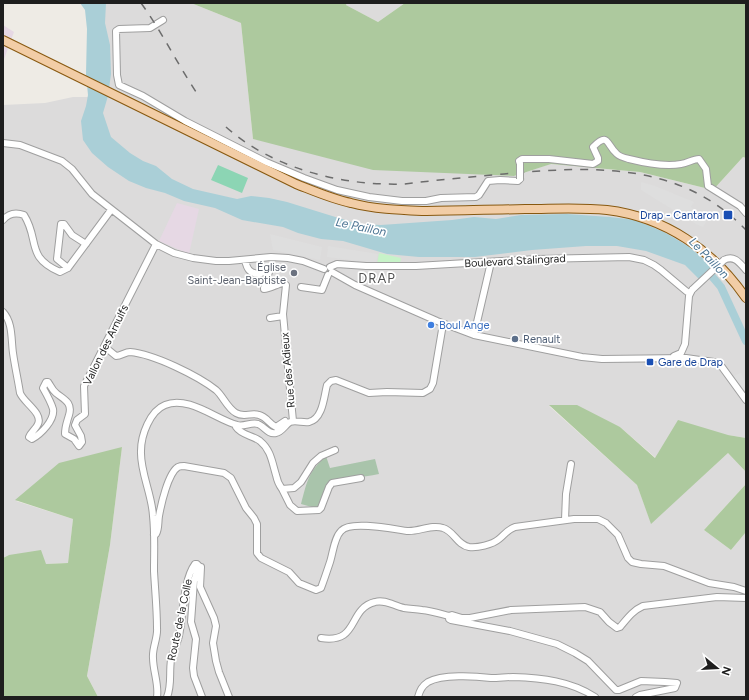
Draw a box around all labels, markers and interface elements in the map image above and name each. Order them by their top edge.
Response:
place label: Drap - Cantaron [640,209,719,222]
marker: Drap - Cantaron [722,209,734,221]
water label: Le Paillon [334,215,388,239]
water label: Le Paillon [686,235,732,282]
street label: Boulevard Stalingrad [464,252,566,270]
place label: Église Saint-Jean-Baptiste [187,261,286,287]
marker: Église Saint-Jean-Baptiste [289,268,299,278]
district label: DRAP [358,271,396,286]
street label: Vallon des Arnulfs [81,303,131,387]
place label: Boul Ange [439,319,489,332]
marker: Boul Ange [426,320,436,330]
street label: Rue des Adieux [278,331,298,408]
place label: Renault [523,333,560,346]
marker: Renault [510,334,520,344]
place label: Gare de Drap [658,356,723,369]
marker: Gare de Drap [645,357,655,367]
street label: Route de la Colle [165,578,195,662]
north arrow [697,648,737,688]
text: N [719,665,734,677]

